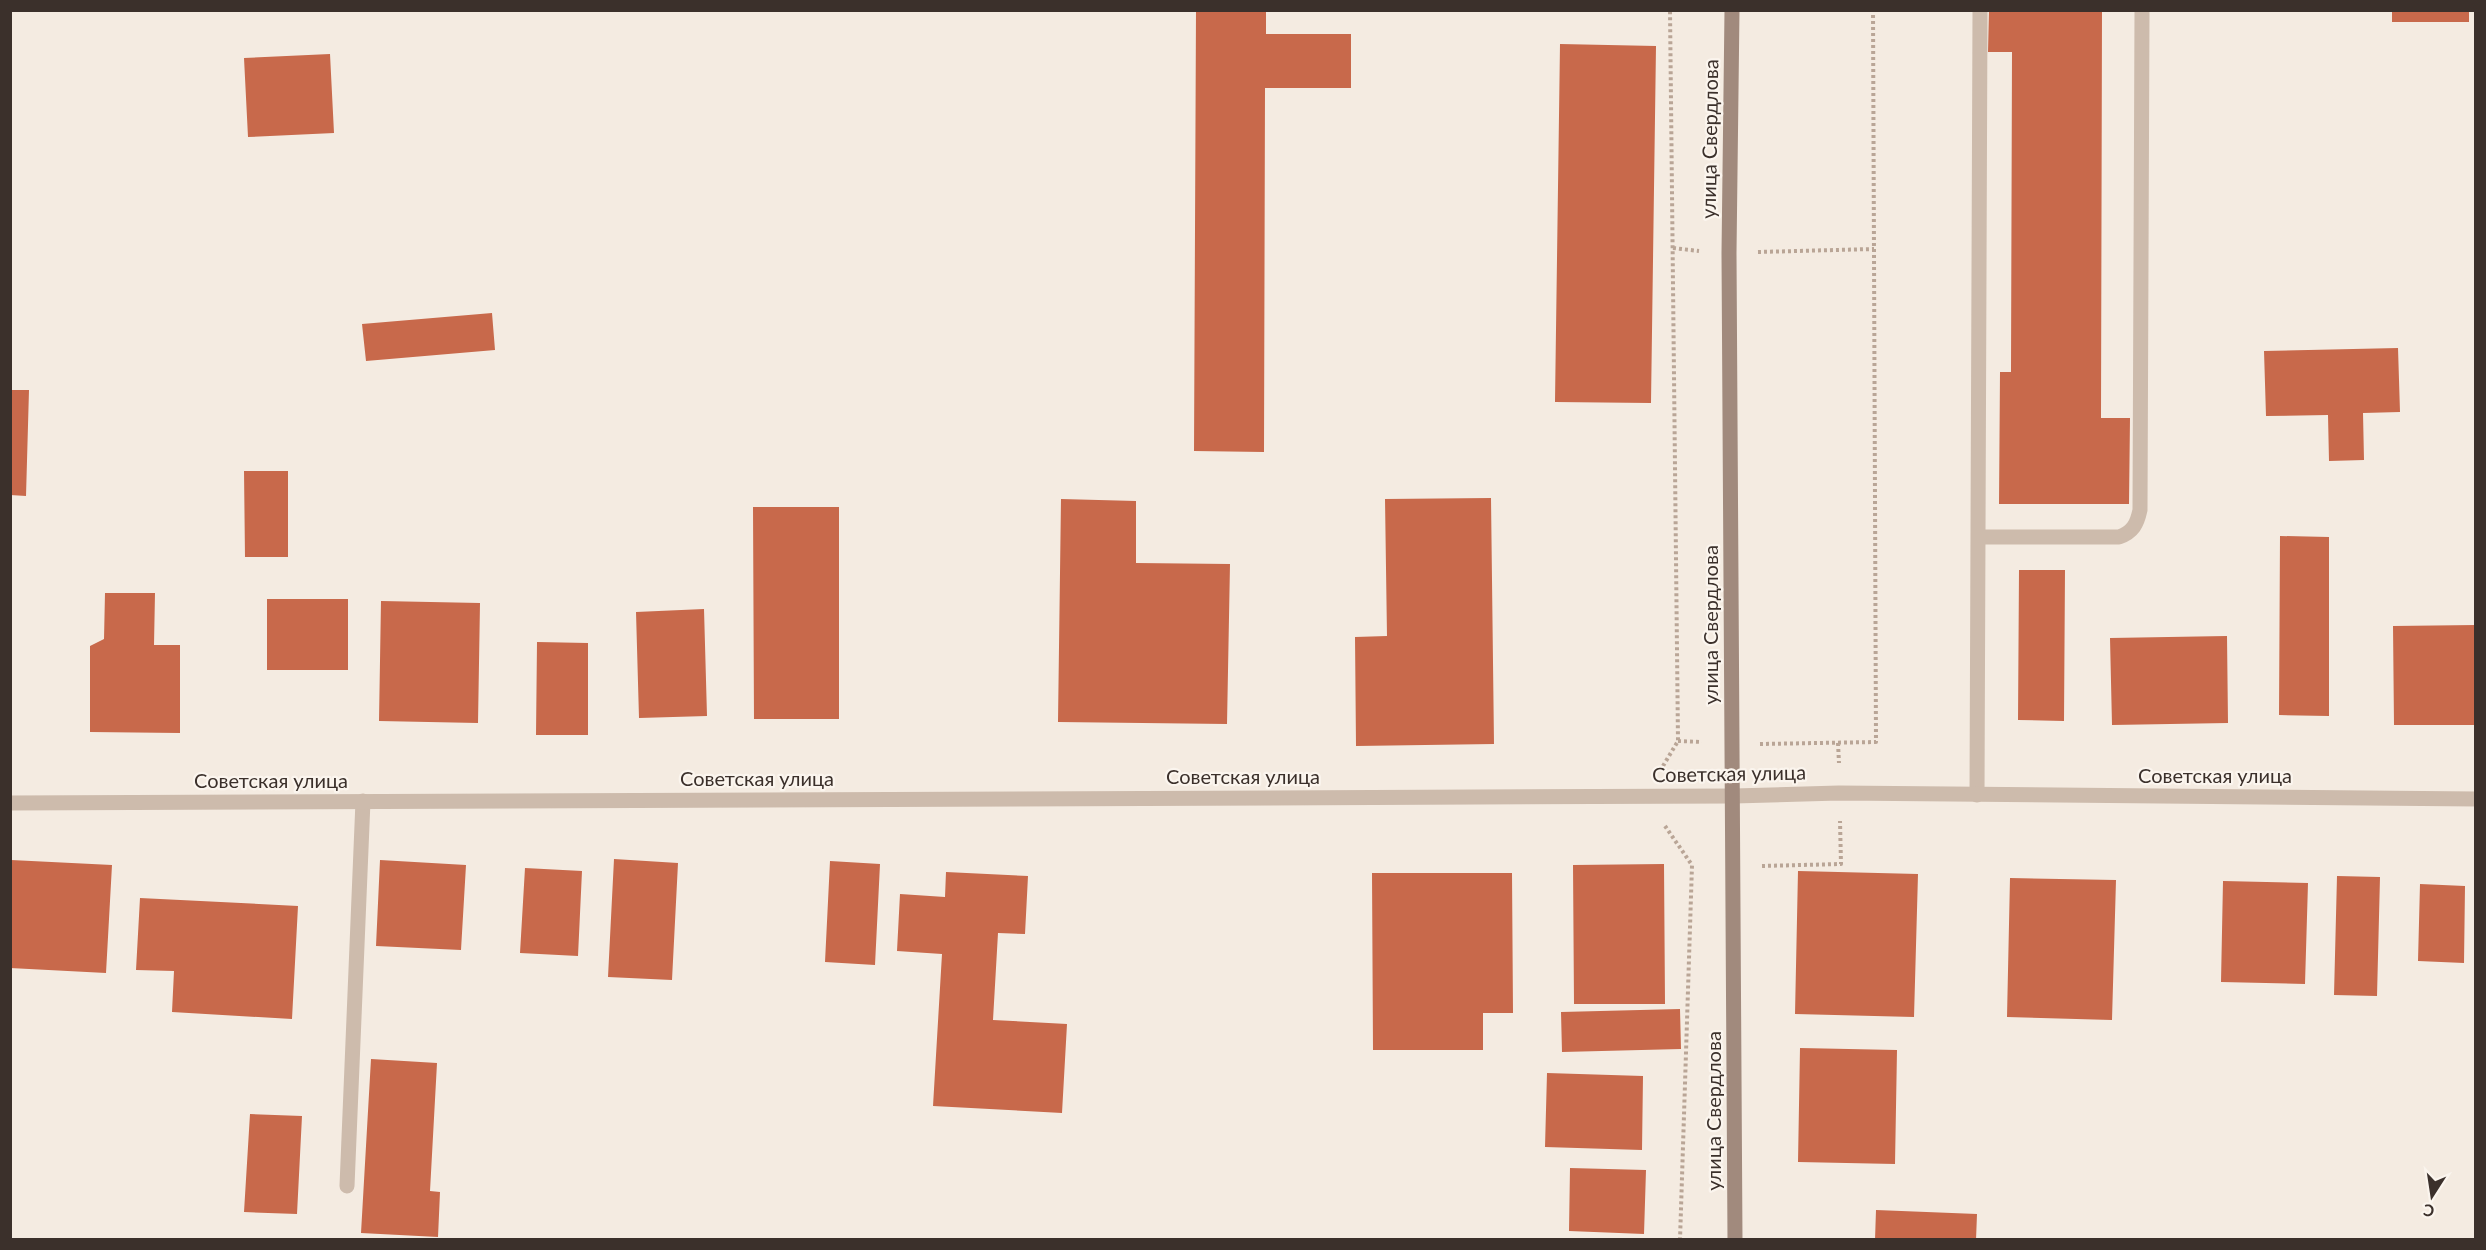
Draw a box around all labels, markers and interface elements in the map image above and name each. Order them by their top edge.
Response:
street label: улица Свердлова [1696,59,1722,219]
street label: улица Свердлова [1698,545,1722,705]
street label: Советская улица [1652,760,1806,786]
street label: Советская улица [2138,763,2292,787]
street label: Советская улица [1166,764,1320,788]
street label: Советская улица [680,766,834,790]
street label: Советская улица [194,768,348,792]
street label: улица Свердлова [1701,1031,1725,1191]
north arrow [2402,1166,2462,1226]
text: С [2421,1201,2436,1222]

